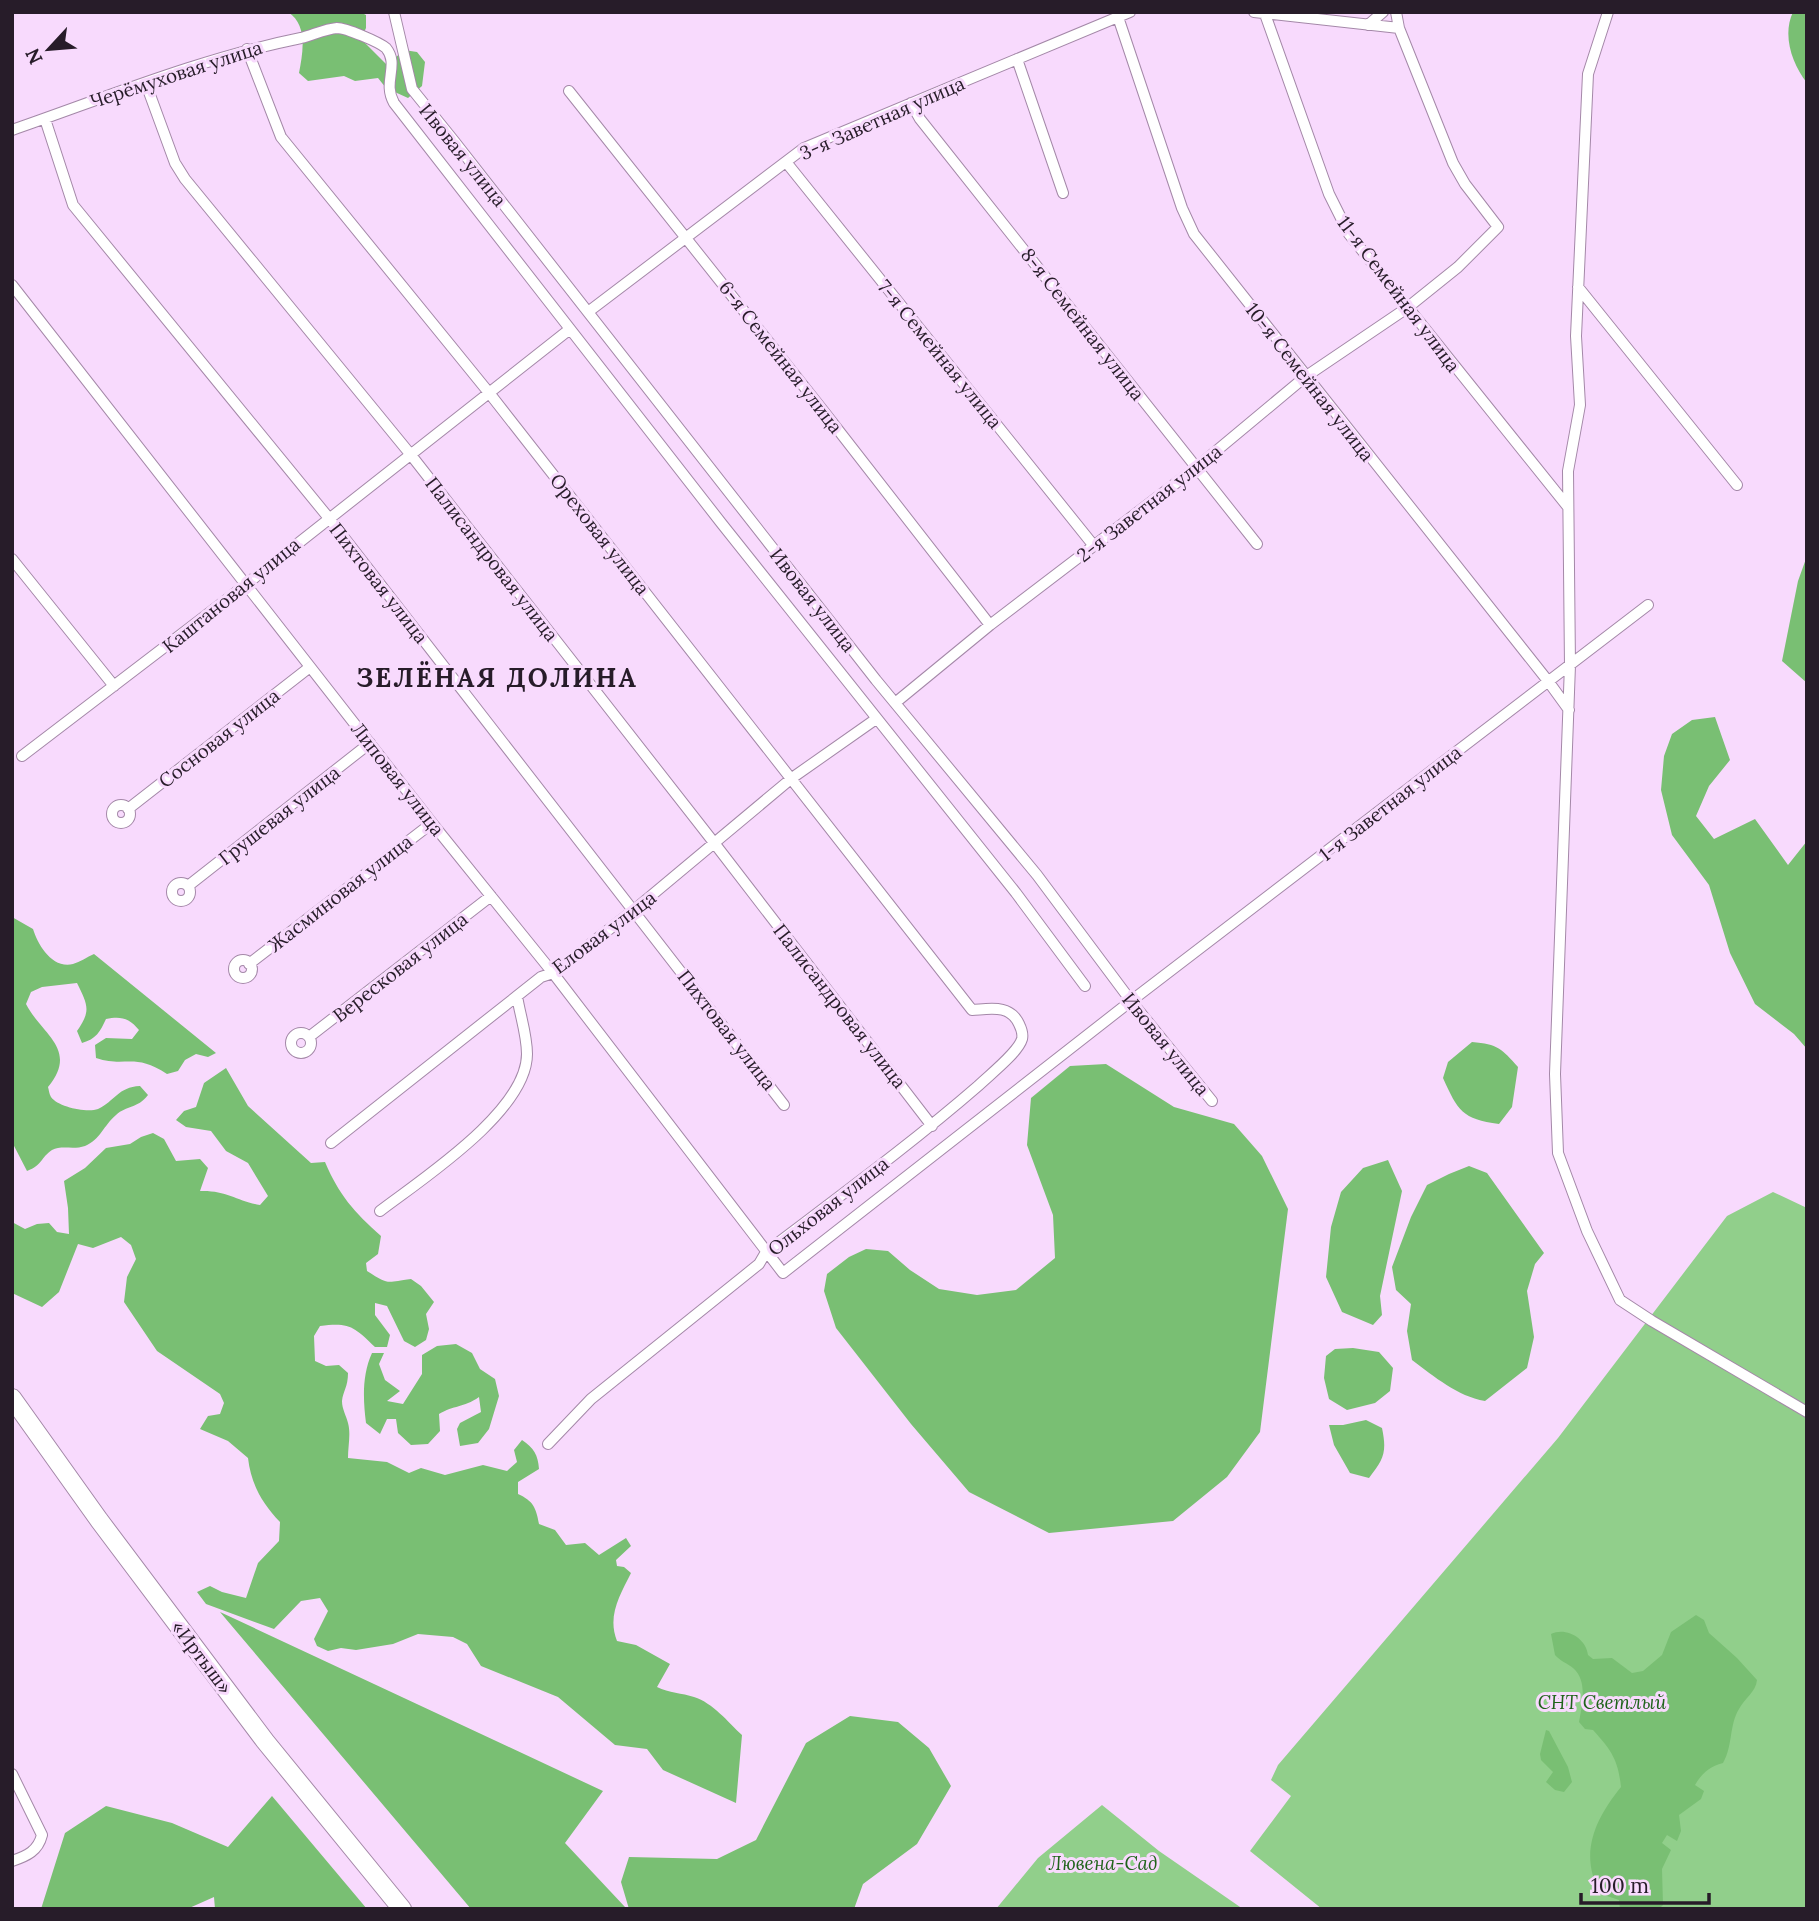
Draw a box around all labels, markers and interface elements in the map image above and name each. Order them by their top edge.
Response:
north arrow [14,14,84,84]
street label: Черёмуховая улица [87,35,265,113]
text: N [20,44,48,68]
street label: 3-я Заветная улица [796,71,968,165]
street label: Ивовая улица [414,99,512,211]
street label: 11-я Семейная улица [1332,211,1466,377]
street label: 8-я Семейная улица [1016,243,1150,405]
street label: 7-я Семейная улица [873,275,1007,433]
street label: 6-я Семейная улица [714,276,848,438]
street label: 10-я Семейная улица [1241,298,1380,466]
street label: 2-я Заветная улица [1072,439,1226,567]
street label: Ореховая улица [545,468,655,600]
street label: Палисандровая улица [420,472,564,646]
street label: Пихтовая улица [324,518,434,648]
street label: Каштановая улица [157,532,305,658]
street label: Ивовая улица [765,543,861,657]
district label: ЗЕЛЁНАЯ ДОЛИНА [356,661,638,694]
street label: Сосновая улица [154,683,285,793]
street label: Липовая улица [346,717,450,841]
street label: 1-я Заветная улица [1314,740,1466,866]
street label: Грушевая улица [214,760,345,870]
street label: Жасминовая улица [263,829,417,957]
street label: Еловая улица [547,885,661,979]
street label: Вересковая улица [328,907,472,1027]
street label: Палисандровая улица [768,919,912,1093]
street label: Пихтовая улица [672,965,782,1095]
street label: Ивовая улица [1117,988,1215,1100]
street label: Ольховая улица [763,1151,893,1261]
street label: «Иртыш» [167,1616,237,1698]
park label: СНТ Светлый [1538,1690,1667,1714]
park label: Лювена-Сад [1049,1851,1157,1875]
scale bar [1581,1862,1709,1906]
text: 100 m [1591,1872,1649,1899]

